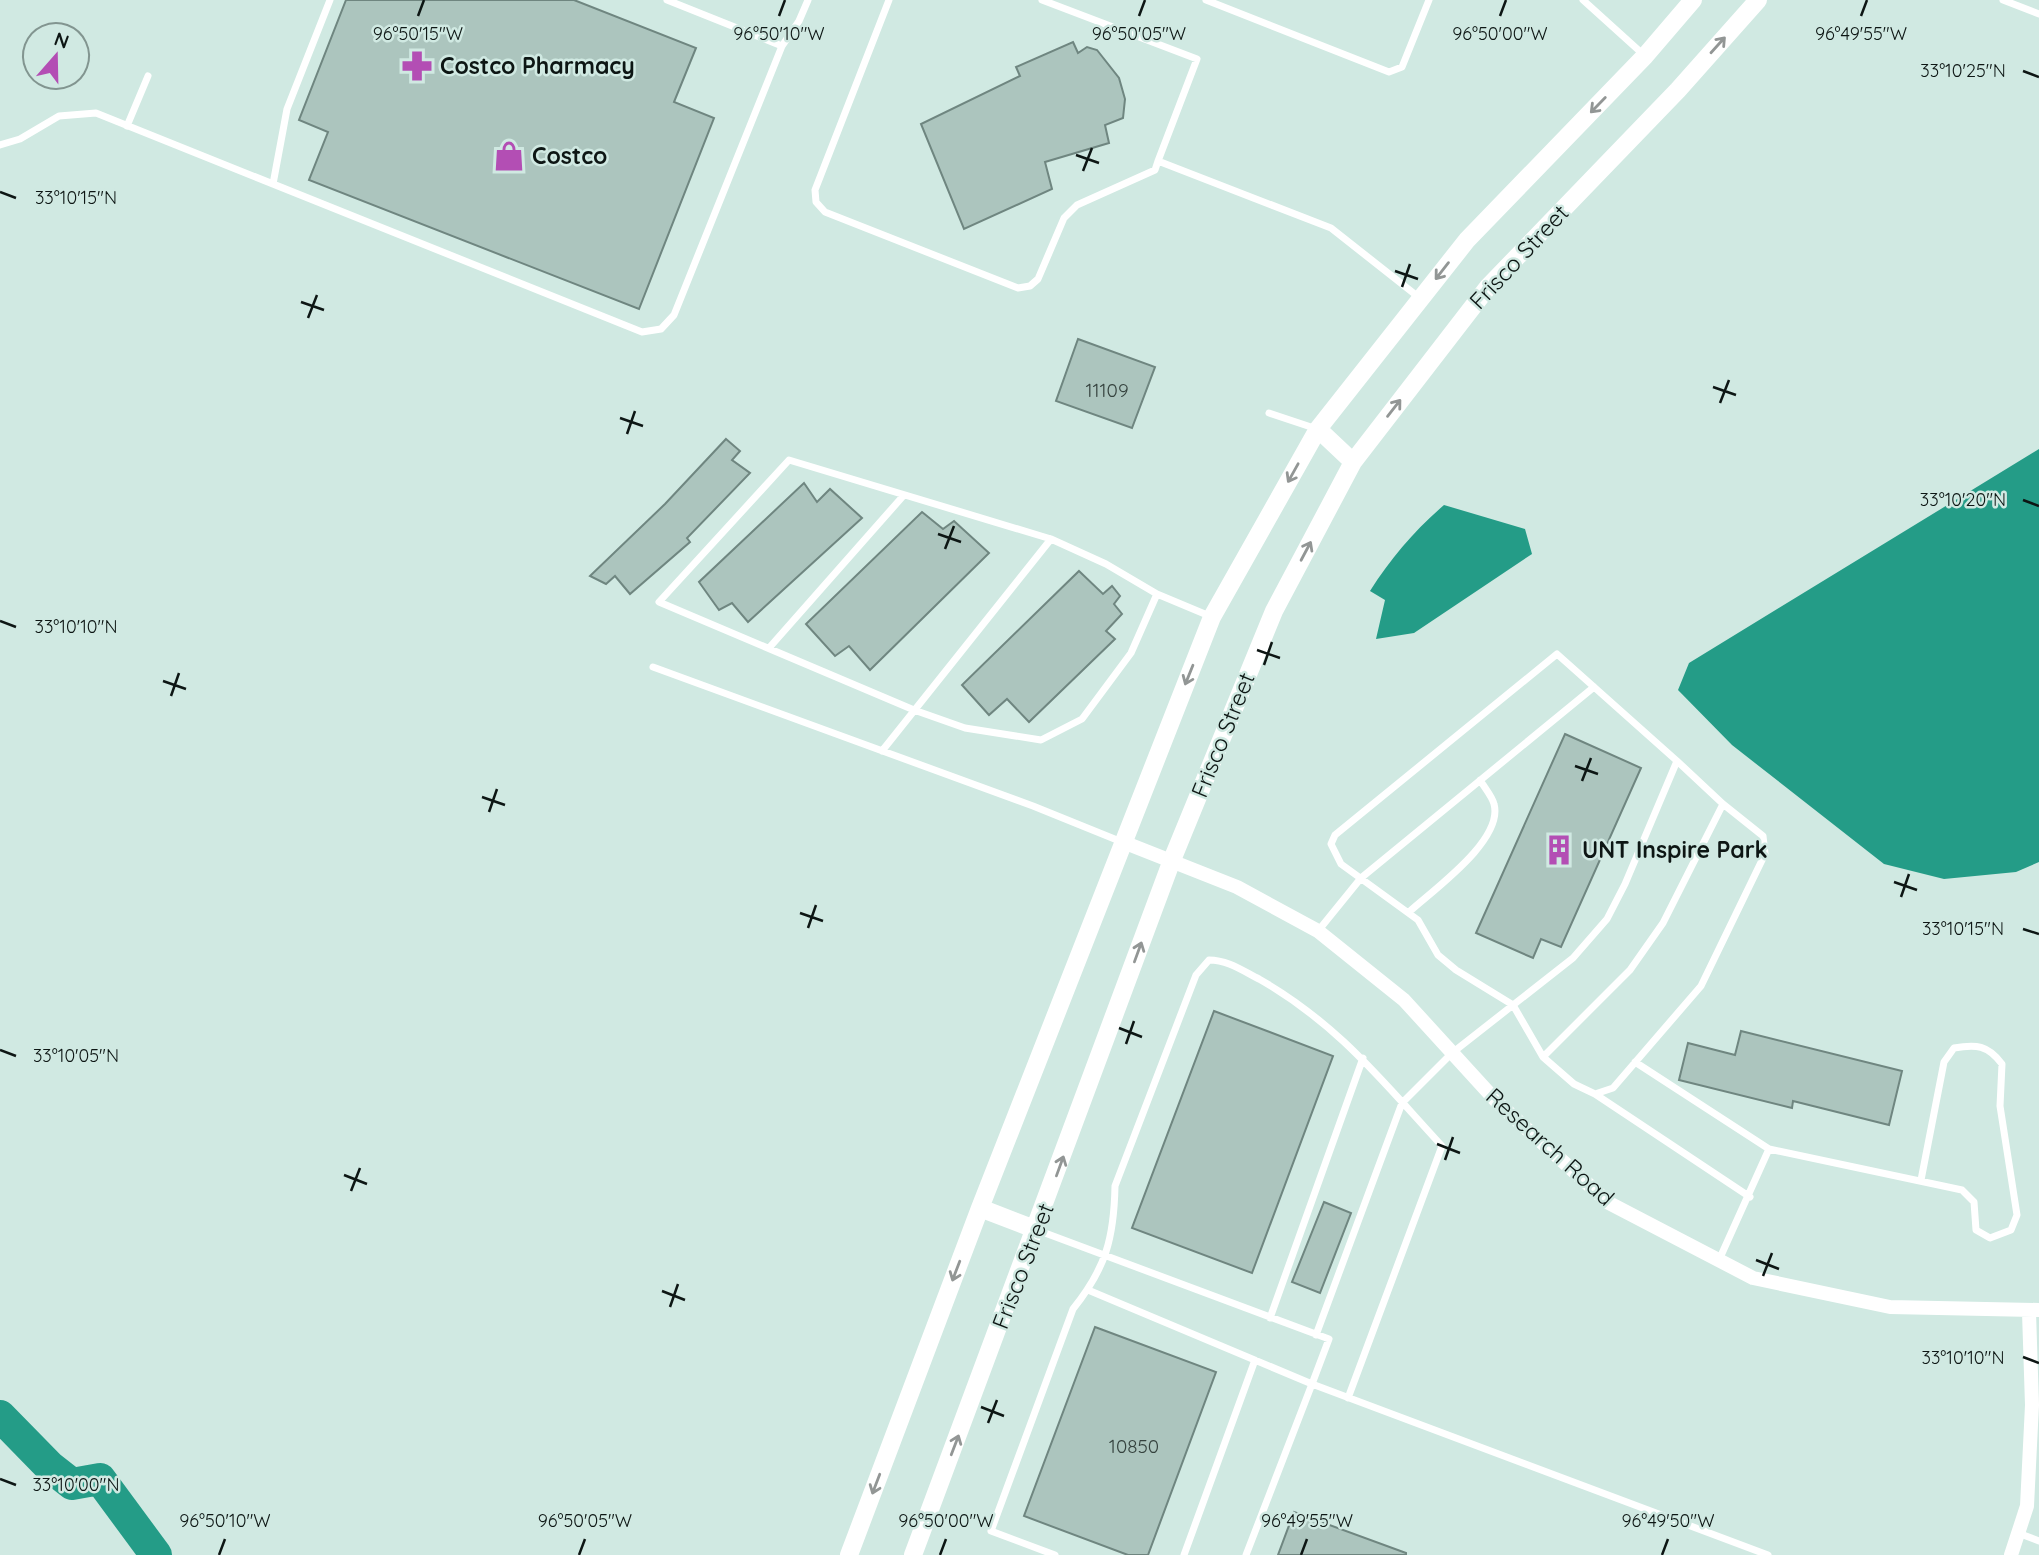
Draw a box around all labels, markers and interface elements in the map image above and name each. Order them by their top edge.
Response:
north arrow [21,21,91,91]
text: 96°50'15"W [373,22,463,45]
text: 96°50'10"W [733,22,825,45]
text: 96°50'05"W [1092,22,1186,45]
text: 96°50'00"W [1452,22,1548,45]
text: 96°49'55"W [1815,22,1907,45]
text: N [51,26,72,54]
one-way arrow [1710,36,1726,54]
pharmacy icon: Costco Pharmacy [400,49,434,83]
place label: Costco Pharmacy [440,51,635,80]
text: 33°10'25"N [1920,59,2006,82]
one-way arrow [1589,96,1606,113]
shop icon: Costco [492,139,526,173]
place label: Costco [532,141,607,170]
text: 33°10'15"N [35,186,117,209]
street label: Frisco Street [1463,198,1574,315]
one-way arrow [1435,261,1450,280]
house number: 11109 [1086,378,1129,402]
one-way arrow [1387,399,1402,418]
one-way arrow [1286,463,1300,483]
text: 33°10'20"N [1920,488,2006,511]
one-way arrow [1300,541,1313,562]
text: 33°10'10"N [34,615,118,638]
one-way arrow [1181,664,1194,685]
street label: Frisco Street [1184,668,1261,802]
building icon: UNT Inspire Park [1542,833,1576,867]
place label: UNT Inspire Park [1582,835,1768,864]
text: 33°10'15"N [1922,917,2004,940]
one-way arrow [1133,942,1146,964]
text: 33°10'05"N [33,1044,119,1067]
street label: Research Road [1480,1081,1621,1212]
one-way arrow [1055,1155,1067,1177]
street label: Frisco Street [985,1199,1060,1333]
one-way arrow [949,1260,961,1282]
text: 33°10'10"N [1921,1346,2005,1369]
house number: 10850 [1109,1434,1159,1458]
one-way arrow [949,1435,962,1457]
text: 33°10'00"N [32,1473,120,1496]
one-way arrow [868,1473,881,1495]
text: 96°50'10"W [179,1509,271,1532]
text: 96°50'05"W [538,1509,632,1532]
text: 96°50'00"W [898,1509,994,1532]
text: 96°49'55"W [1261,1509,1353,1532]
text: 96°49'50"W [1621,1509,1715,1532]

